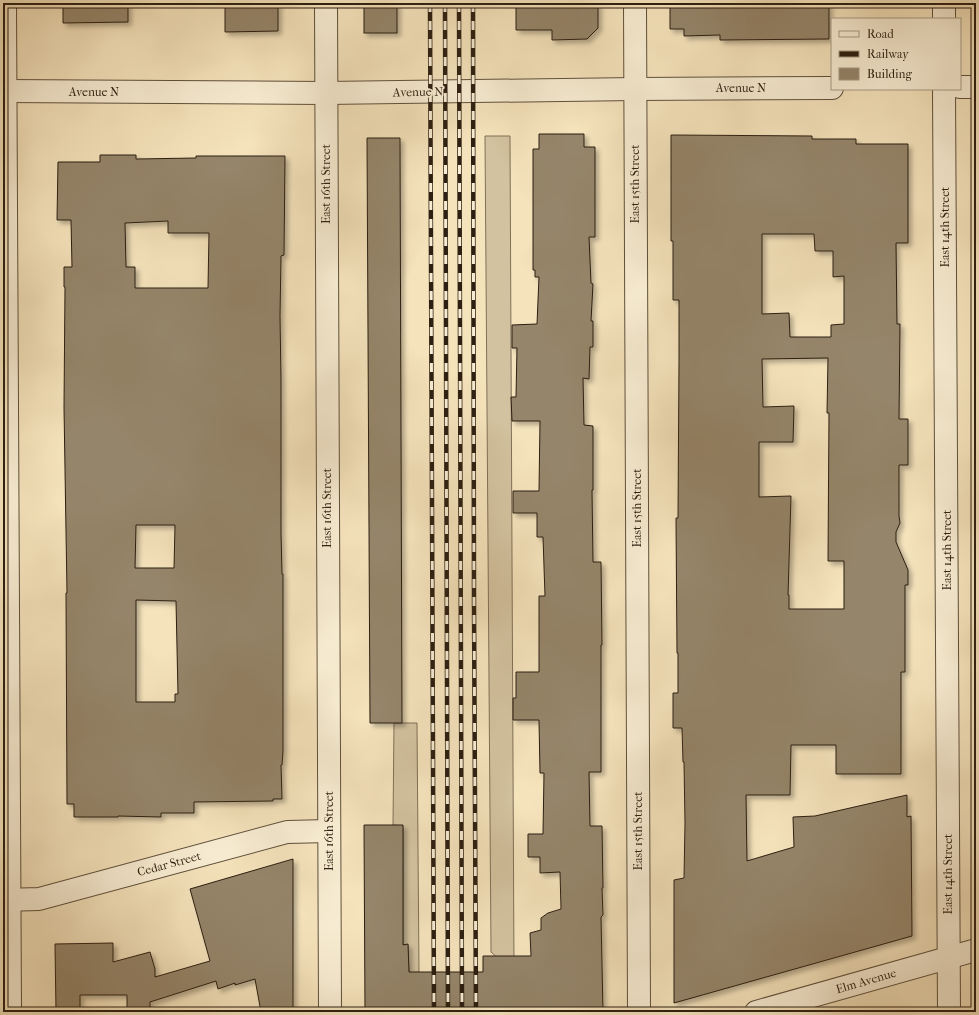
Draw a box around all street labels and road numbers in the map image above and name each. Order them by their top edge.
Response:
street label: Avenue N [715,81,766,95]
street label: Avenue N [68,85,119,99]
street label: Avenue N [392,85,443,99]
street label: East 16th Street [319,143,333,224]
street label: East 15th Street [628,144,642,223]
street label: East 14th Street [938,186,952,267]
street label: East 16th Street [320,467,334,548]
street label: East 15th Street [630,468,644,547]
street label: East 14th Street [940,509,954,590]
street label: East 16th Street [322,790,336,871]
street label: East 15th Street [631,791,645,870]
street label: East 14th Street [941,833,955,914]
street label: Cedar Street [136,849,203,879]
street label: Elm Avenue [834,966,898,996]

